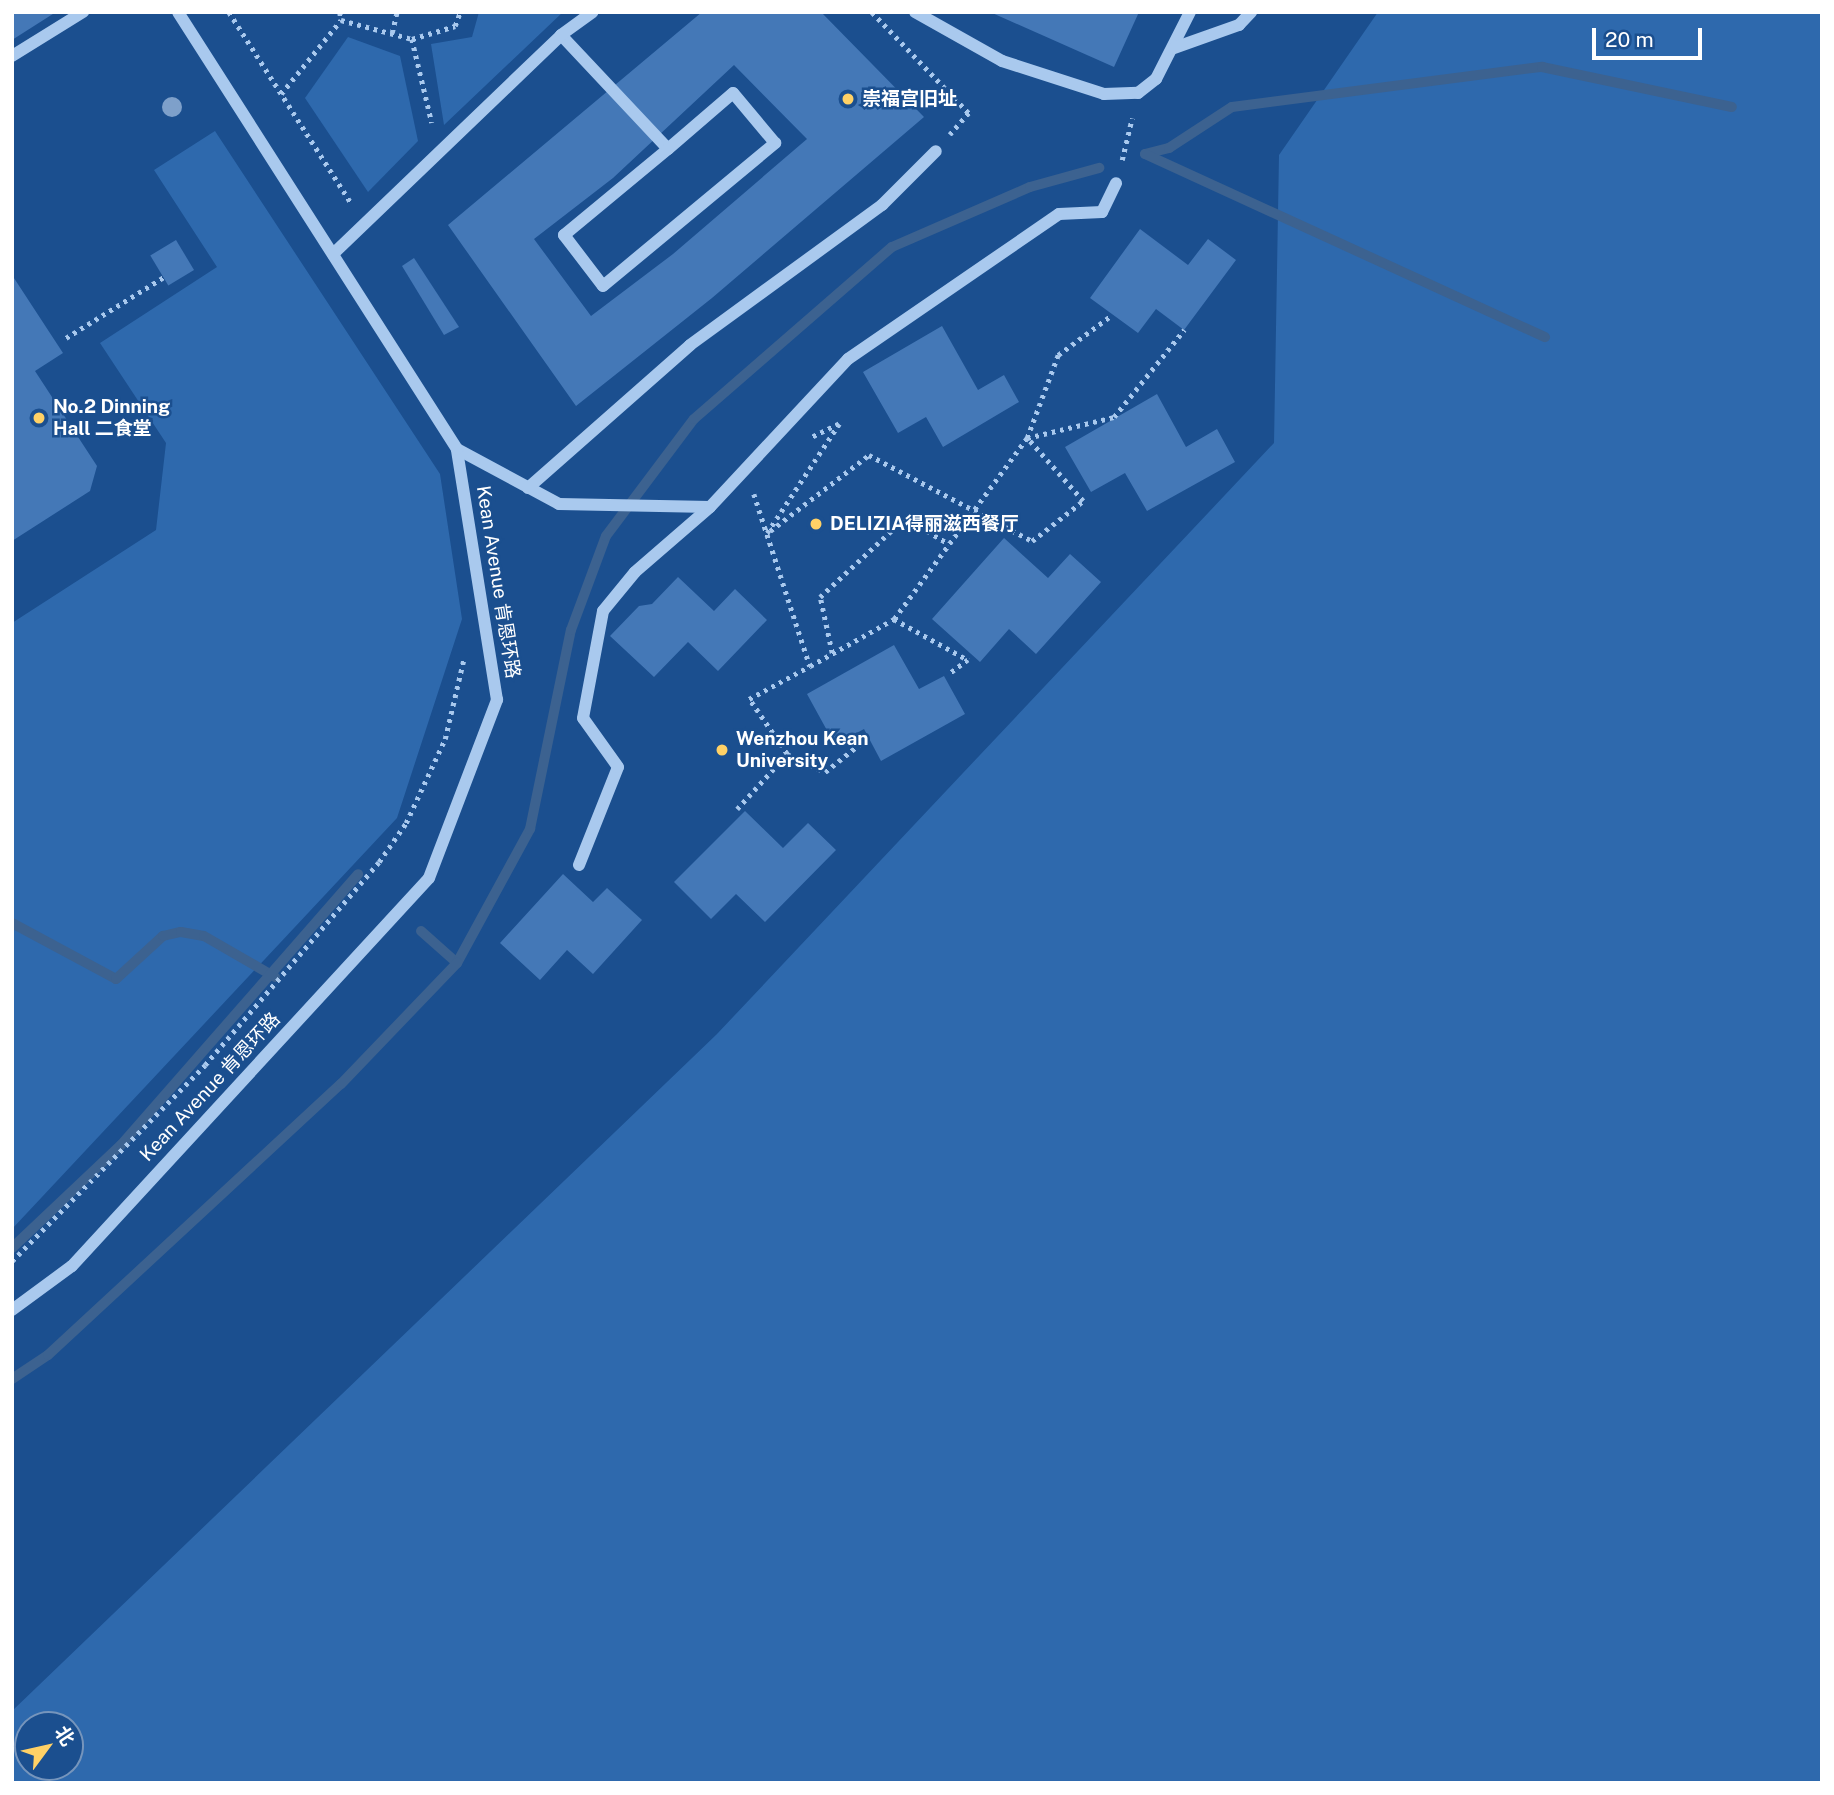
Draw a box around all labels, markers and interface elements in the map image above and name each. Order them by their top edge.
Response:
scale bar [1596,14,1706,58]
text: 20 m [1605,27,1654,52]
place label: 崇福宫旧址 [862,88,957,110]
marker: 崇福宫旧址 [840,91,856,107]
place label: No.2 Dinning Hall 二食堂 [53,396,170,440]
marker: No.2 Dinning Hall 二食堂 [31,410,47,426]
street label: Kean Avenue 肯恩环路 [471,484,525,680]
place label: DELIZIA得丽滋西餐厅 [830,513,1019,535]
marker: DELIZIA得丽滋西餐厅 [808,516,824,532]
place label: Wenzhou Kean University [736,728,869,772]
marker: Wenzhou Kean University [714,742,730,758]
street label: Kean Avenue 肯恩环路 [135,1008,285,1166]
north arrow [14,1711,84,1781]
text: 北 [51,1722,79,1750]

